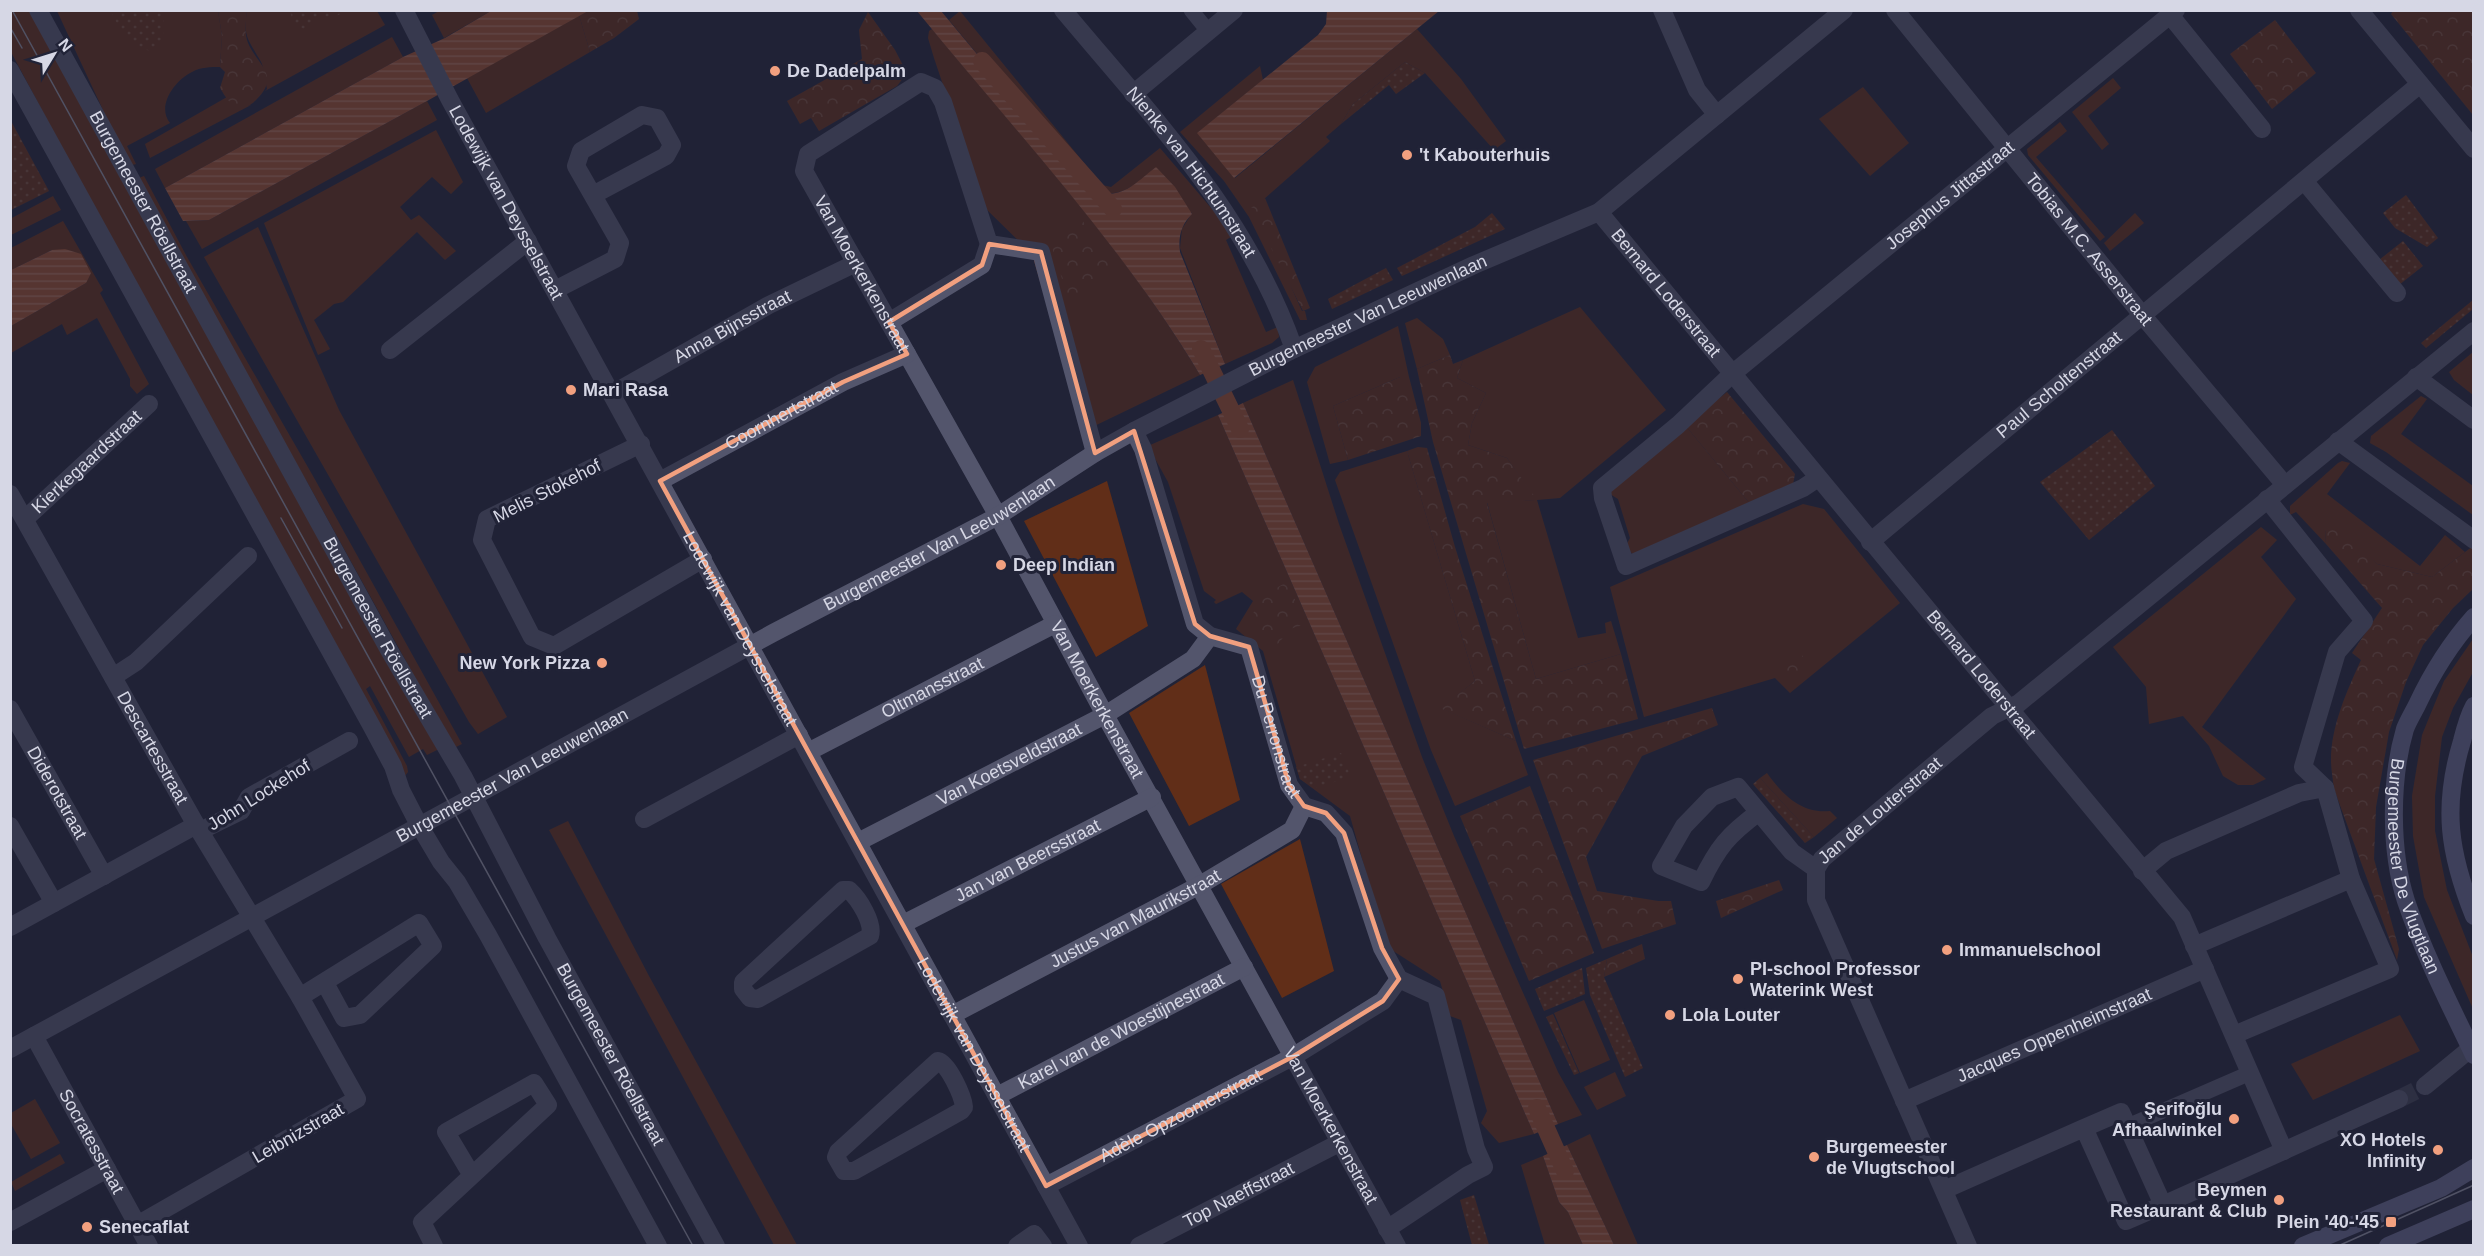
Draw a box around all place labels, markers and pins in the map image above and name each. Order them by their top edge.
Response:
place label: De Dadelpalm [787,61,906,81]
marker: De Dadelpalm [768,64,782,78]
place label: 't Kabouterhuis [1419,145,1550,165]
marker: 't Kabouterhuis [1400,148,1414,162]
place label: Mari Rasa [583,380,669,400]
marker: Mari Rasa [564,383,578,397]
place label: Deep Indian [1013,555,1115,575]
marker: Deep Indian [994,558,1008,572]
place label: New York Pizza [460,653,591,673]
marker: New York Pizza [595,656,609,670]
place label: Immanuelschool [1959,940,2101,960]
marker: Immanuelschool [1940,943,1954,957]
place label: PI-school Professor Waterink West [1750,959,1920,1000]
marker: PI-school Professor Waterink West [1731,972,1745,986]
place label: Lola Louter [1682,1005,1780,1025]
marker: Lola Louter [1663,1008,1677,1022]
place label: Şerifoğlu Afhaalwinkel [2112,1099,2222,1140]
marker: Şerifoğlu Afhaalwinkel [2227,1112,2241,1126]
place label: XO Hotels Infinity [2340,1130,2426,1171]
place label: Burgemeester de Vlugtschool [1826,1137,1955,1178]
marker: XO Hotels Infinity [2431,1143,2445,1157]
marker: Burgemeester de Vlugtschool [1807,1150,1821,1164]
place label: Beymen Restaurant & Club [2110,1180,2267,1221]
marker: Beymen Restaurant & Club [2272,1193,2286,1207]
place label: Plein '40-'45 [2276,1212,2379,1232]
marker: Plein '40-'45 [2384,1215,2398,1229]
place label: Senecaflat [99,1217,189,1237]
marker: Senecaflat [80,1220,94,1234]

